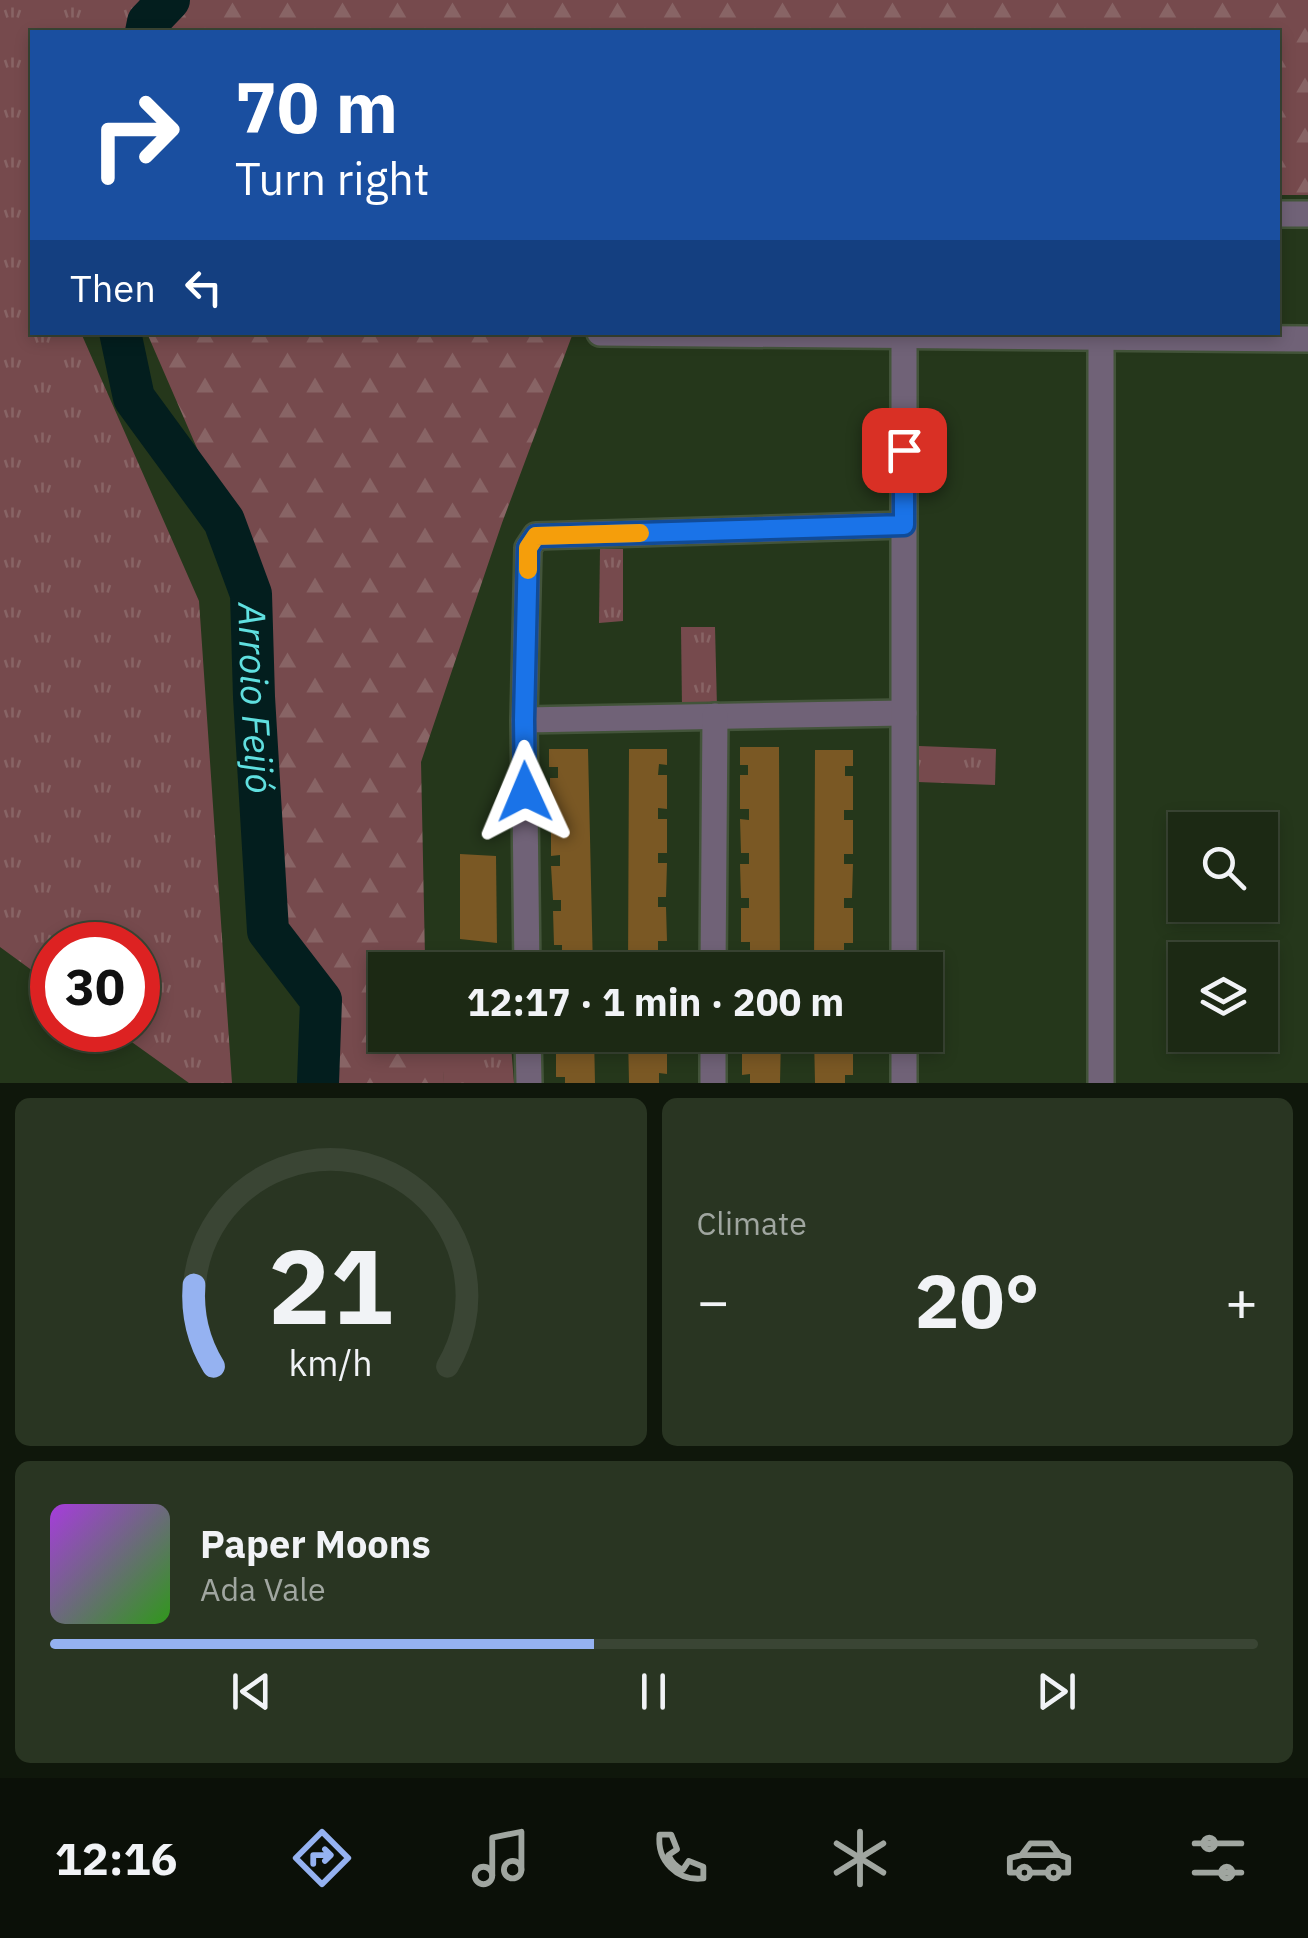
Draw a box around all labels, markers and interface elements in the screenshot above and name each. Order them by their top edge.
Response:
text: 70 m [235,61,398,152]
icon: right [70,70,200,200]
text: Turn right [235,149,430,207]
icon: left [176,260,231,315]
text: Then [70,263,156,312]
pin [862,408,947,493]
icon: arrive [877,423,932,478]
water label: Arroio Feijó [228,600,286,795]
position arrow [473,740,577,844]
map controls [1168,812,1278,1052]
button: search [1168,812,1278,922]
speed limit sign: 30 [30,922,160,1052]
button: layers [1168,942,1278,1052]
text: 12:17 · 1 min · 200 m [467,977,844,1026]
text: Climate [697,1202,807,1244]
text: 21 [268,1217,393,1353]
text: 20° [915,1251,1040,1349]
text: − [697,1265,730,1336]
text: + [1225,1265,1258,1336]
text: km/h [289,1339,373,1386]
text: Paper Moons [200,1519,431,1568]
text: Ada Vale [200,1568,326,1610]
icon: previous [224,1664,279,1719]
icon: pause [626,1664,681,1719]
icon: next [1029,1664,1084,1719]
icon: directions [287,1823,357,1893]
icon: music [466,1823,536,1893]
icon: phone [645,1823,715,1893]
icon: climate [825,1823,895,1893]
icon: car [1004,1823,1074,1893]
icon: filters [1183,1823,1253,1893]
text: 12:16 [55,1829,178,1887]

